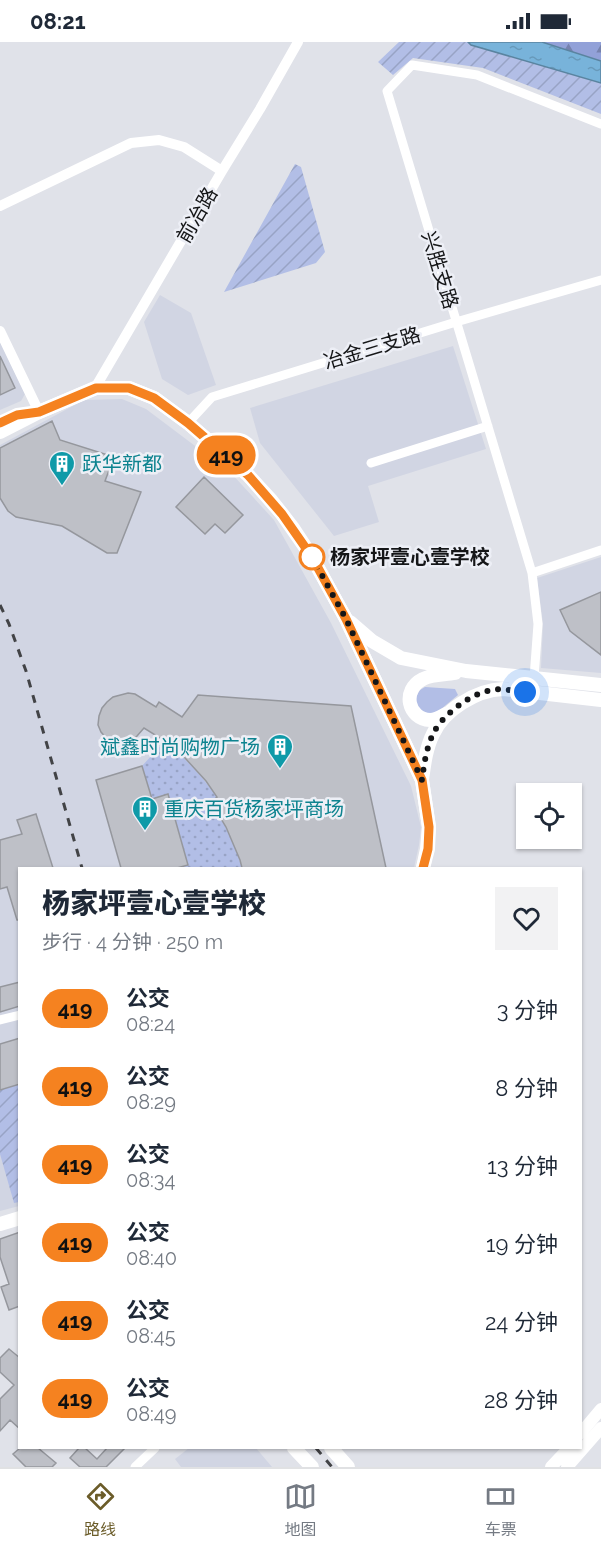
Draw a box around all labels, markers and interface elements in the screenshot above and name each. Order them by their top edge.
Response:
text: 08:21 [30,8,86,34]
street label: 前冶路 [172,183,222,247]
street label: 兴胜支路 [417,228,463,312]
street label: 冶金三支路 [321,322,423,374]
line badge: 419 [192,436,260,474]
text: 419 [209,443,243,468]
building icon: 跃华新都 [47,449,77,487]
place label: 跃华新都 [82,452,162,476]
marker: 杨家坪壹心壹学校 [299,544,325,570]
place label: 杨家坪壹心壹学校 [330,545,490,569]
your location [510,677,540,707]
building icon: 斌鑫时尚购物广场 [265,732,295,770]
place label: 斌鑫时尚购物广场 [100,735,260,759]
map controls [516,783,582,849]
button: locate [516,783,582,849]
building icon: 重庆百货杨家坪商场 [130,794,160,832]
place label: 重庆百货杨家坪商场 [164,797,344,821]
text: 杨家坪壹心壹学校 [42,887,266,920]
button: heart [495,887,558,950]
text: 步行 · 4 分钟 · 250 m [42,930,223,954]
text: 公交 [126,985,170,1011]
text: 419 [58,996,92,1021]
text: 3 分钟 [497,997,558,1023]
text: 08:24 [126,1012,175,1036]
text: 公交 [126,1063,170,1089]
text: 419 [58,1074,92,1099]
text: 8 分钟 [495,1075,558,1101]
text: 08:29 [126,1090,176,1114]
text: 公交 [126,1141,170,1167]
text: 419 [58,1152,92,1177]
text: 13 分钟 [487,1153,558,1179]
text: 08:34 [126,1168,175,1192]
text: 公交 [126,1219,170,1245]
text: 419 [58,1230,92,1255]
text: 19 分钟 [486,1231,558,1257]
text: 08:40 [126,1246,177,1270]
text: 公交 [126,1297,170,1323]
text: 419 [58,1308,92,1333]
text: 24 分钟 [485,1309,558,1335]
text: 08:45 [126,1324,176,1348]
text: 公交 [126,1375,170,1401]
text: 419 [58,1386,92,1411]
text: 28 分钟 [484,1387,558,1413]
text: 08:49 [126,1402,177,1426]
tab: 路线 [84,1480,117,1540]
tab: 地图 [284,1480,317,1540]
tab: 车票 [484,1480,517,1540]

